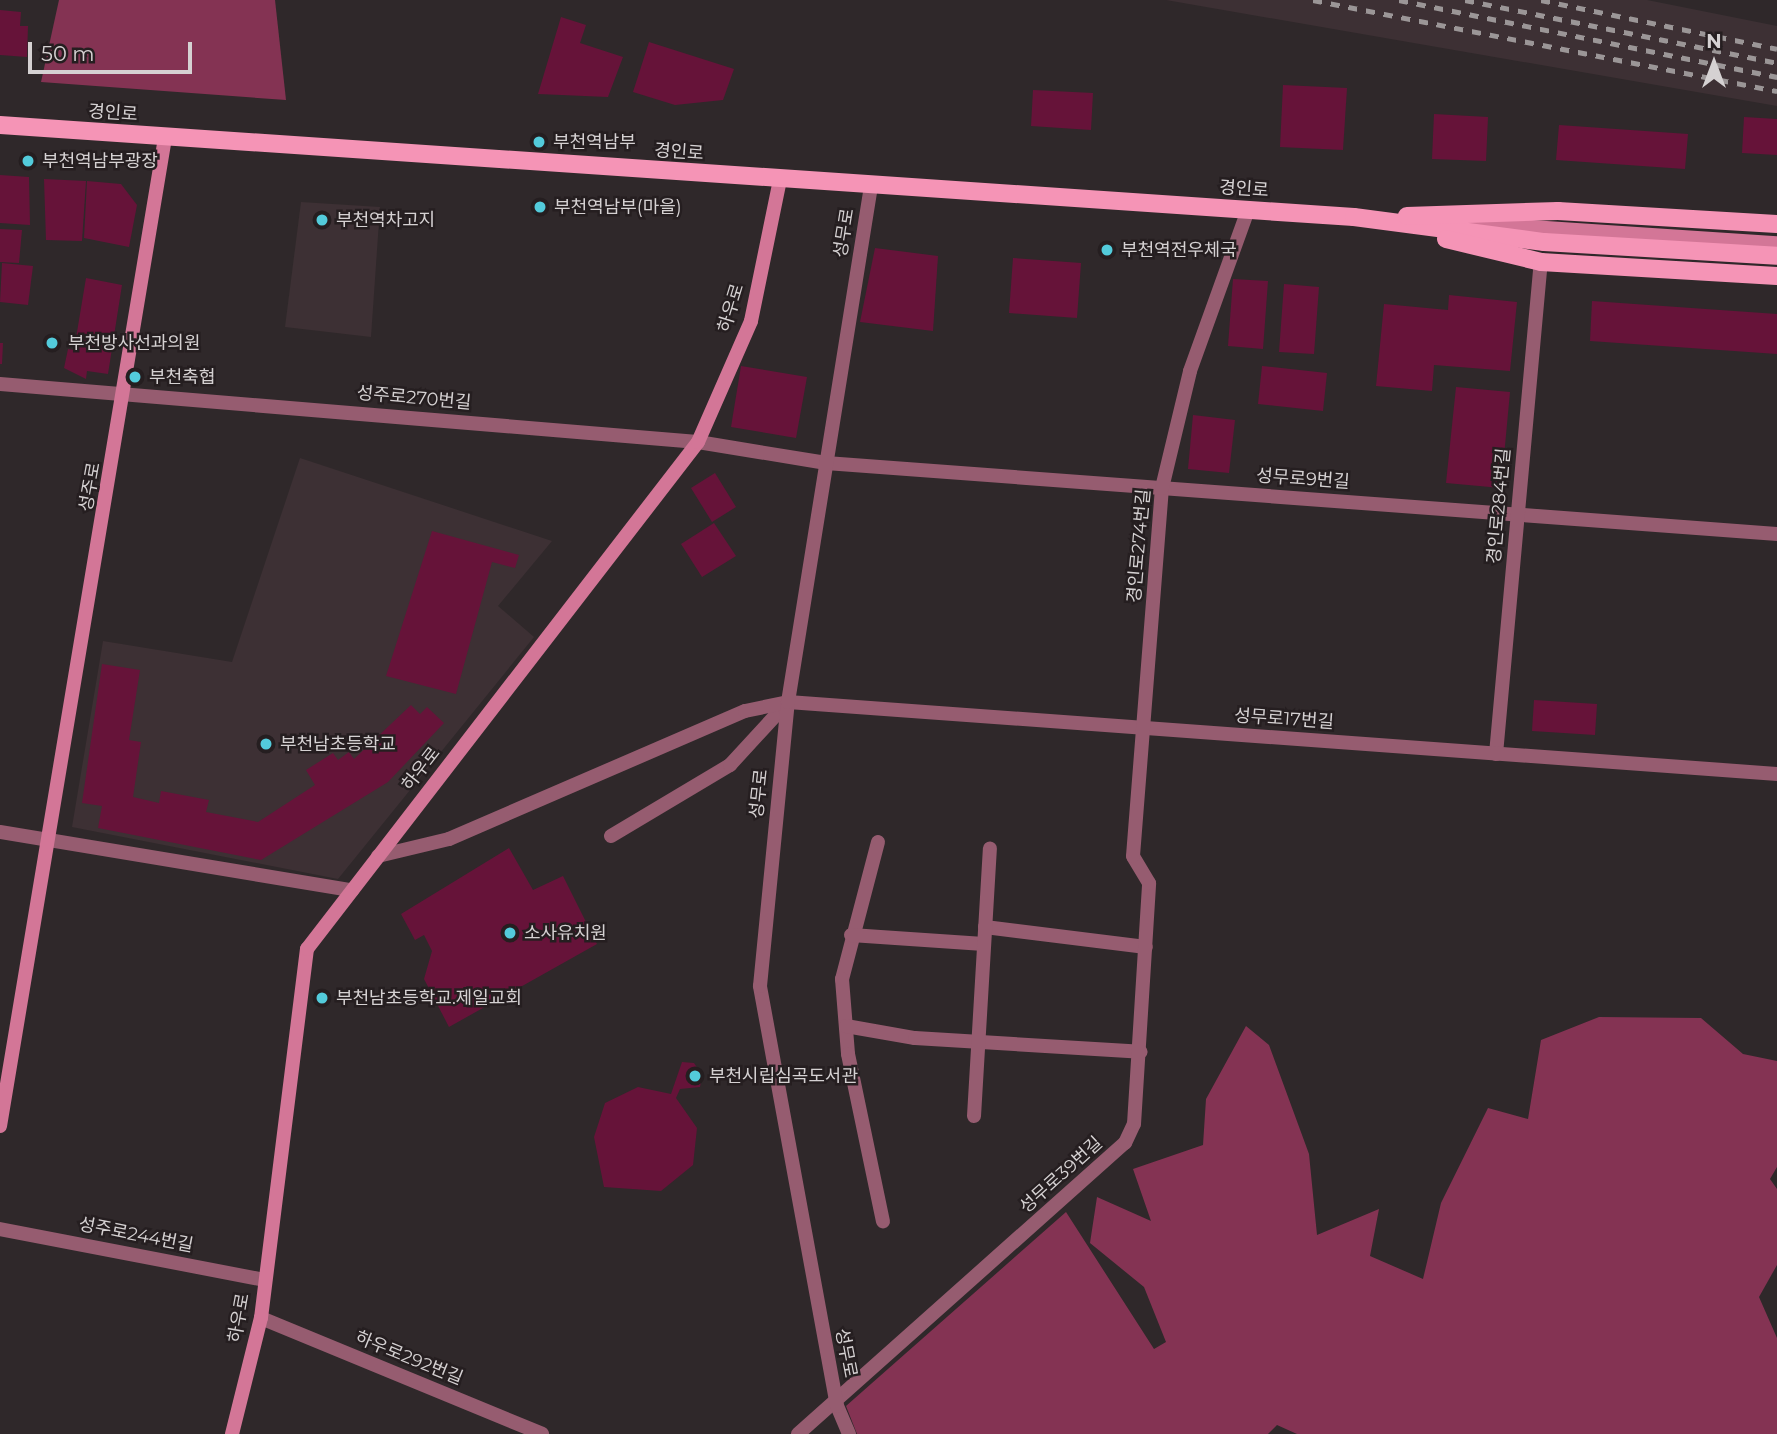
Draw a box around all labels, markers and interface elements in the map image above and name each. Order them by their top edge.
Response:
scale bar [32,28,196,72]
north arrow [1679,28,1749,98]
text: N [1706,30,1722,53]
text: 50 m [41,41,95,66]
street label: 경인로 [87,100,139,126]
place label: 부천역남부 [553,131,636,153]
marker: 부천역남부 [531,134,547,150]
street label: 경인로 [653,139,705,165]
place label: 부천역남부광장 [42,150,158,172]
marker: 부천역남부광장 [20,153,36,169]
street label: 경인로 [1218,176,1270,202]
place label: 부천역남부(마을) [554,196,682,218]
marker: 부천역남부(마을) [532,199,548,215]
street label: 성무로 [829,207,859,259]
place label: 부천역차고지 [336,209,435,231]
marker: 부천역차고지 [314,212,330,228]
place label: 부천역전우체국 [1121,239,1237,261]
marker: 부천역전우체국 [1099,242,1115,258]
street label: 하우로 [713,281,749,335]
place label: 부천방사선과의원 [68,332,200,354]
marker: 부천방사선과의원 [42,333,62,353]
place label: 부천축협 [149,366,215,388]
marker: 부천축협 [127,369,143,385]
street label: 성주로270번길 [356,382,472,414]
street label: 경인로284번길 [1483,447,1515,565]
street label: 성주로 [75,461,105,513]
street label: 성무로9번길 [1255,465,1351,493]
street label: 경인로274번길 [1123,488,1155,604]
street label: 성무로17번길 [1233,705,1335,733]
place label: 부천남초등학교 [280,733,396,755]
marker: 부천남초등학교 [258,736,274,752]
street label: 하우로 [397,743,445,795]
street label: 성무로 [746,768,772,820]
place label: 소사유치원 [524,922,607,944]
marker: 소사유치원 [502,925,518,941]
place label: 부천남초등학교.제일교회 [336,987,522,1009]
marker: 부천남초등학교.제일교회 [314,990,330,1006]
place label: 부천시립심곡도서관 [709,1065,858,1087]
marker: 부천시립심곡도서관 [687,1068,703,1084]
street label: 성무로39번길 [1015,1132,1107,1218]
street label: 성주로244번길 [77,1213,195,1257]
street label: 하우로 [224,1292,254,1344]
street label: 하우로292번길 [352,1327,466,1389]
street label: 성무로 [831,1327,861,1379]

